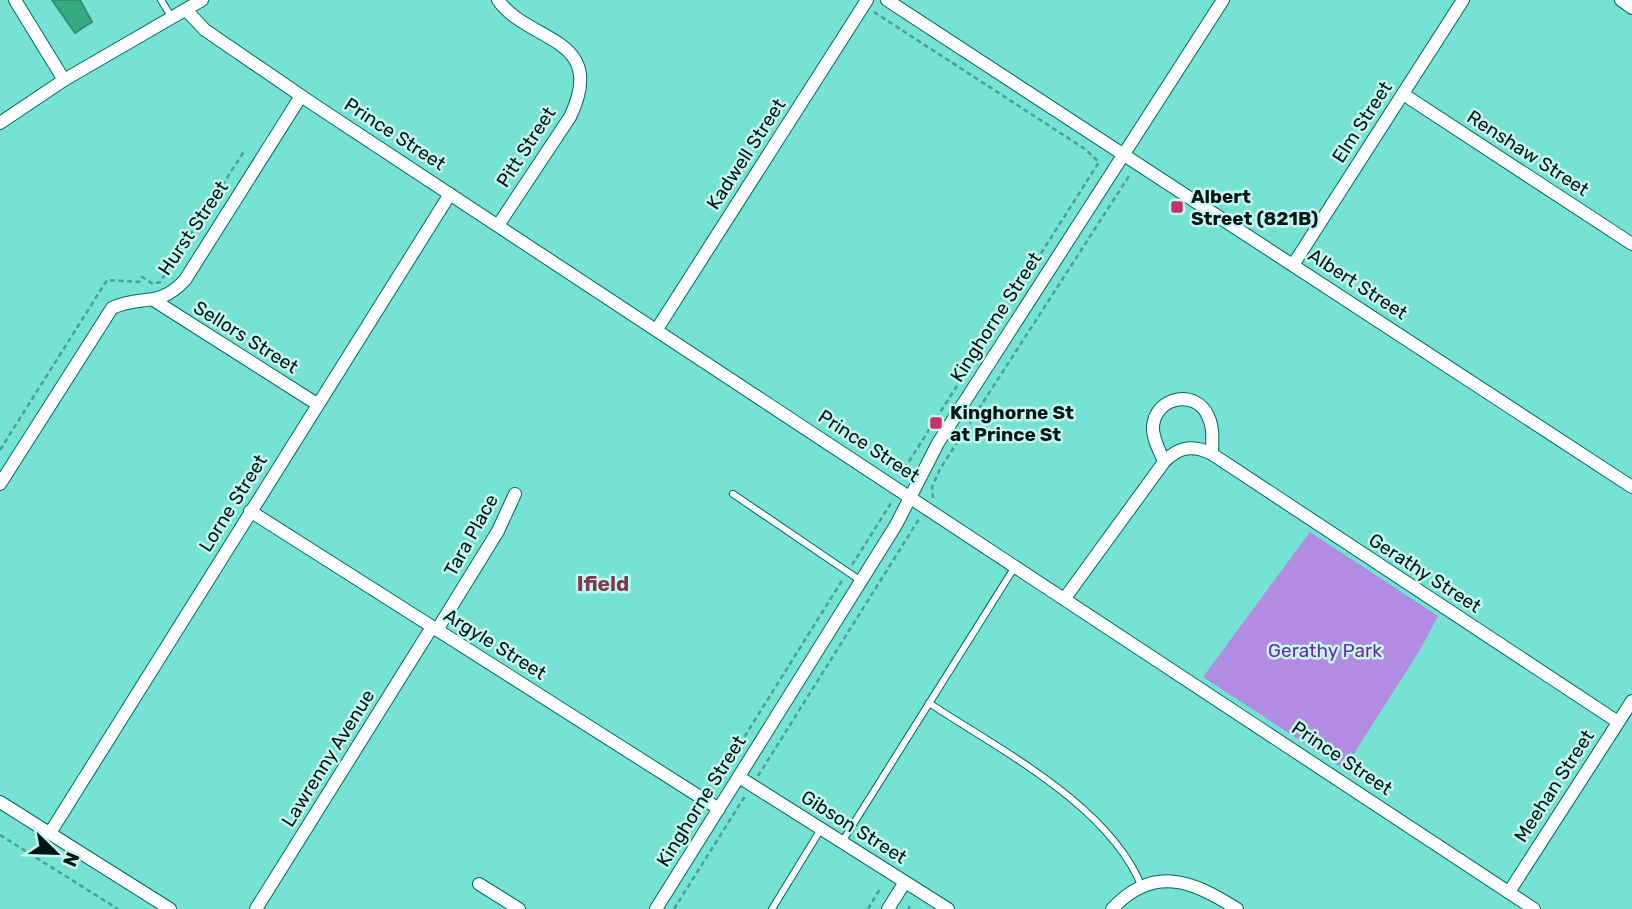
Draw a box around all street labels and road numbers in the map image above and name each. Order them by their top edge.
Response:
street label: Elm Street [1327,76,1397,167]
street label: Prince Street [340,93,450,176]
street label: Kadwell Street [702,94,791,214]
street label: Pitt Street [492,102,561,192]
street label: Renshaw Street [1463,105,1594,201]
street label: Hurst Street [153,176,233,280]
street label: Albert Street [1304,243,1412,325]
street label: Kinghorne Street [945,247,1047,386]
street label: Sellors Street [189,296,303,379]
street label: Prince Street [814,405,924,488]
street label: Lorne Street [194,450,272,556]
street label: Tara Place [439,490,503,580]
street label: Gerathy Street [1365,528,1486,618]
street label: Argyle Street [440,603,551,685]
street label: Lawrenny Avenue [277,685,379,831]
street label: Prince Street [1287,716,1397,800]
street label: Meehan Street [1509,725,1599,847]
street label: Kinghorne Street [651,731,751,871]
street label: Gibson Street [797,785,912,869]

